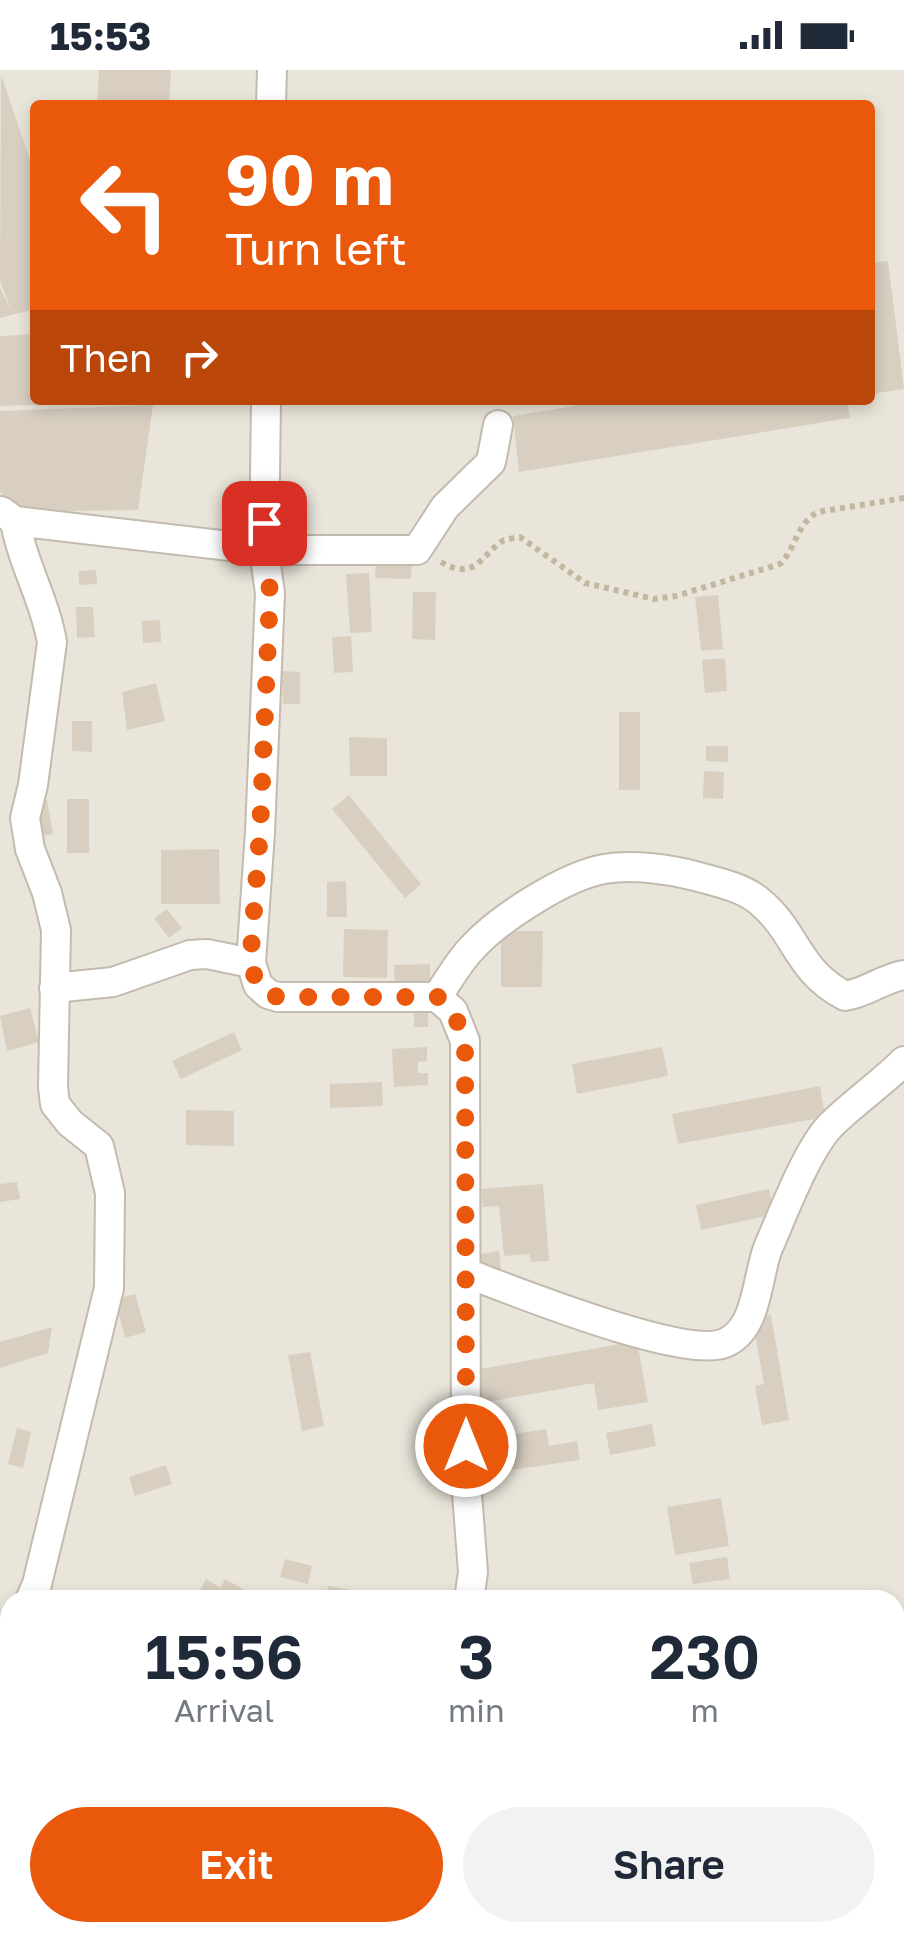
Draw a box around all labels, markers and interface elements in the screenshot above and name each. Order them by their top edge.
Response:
text: 15:53 [50,13,151,58]
text: 90 m [225,136,394,220]
icon: left [60,140,190,270]
text: Turn left [225,221,407,275]
icon: right [172,330,227,385]
text: Then [60,335,152,380]
pin [222,481,307,566]
icon: arrive [237,496,292,551]
position arrow [414,1394,518,1498]
text: 15:56 [145,1620,303,1692]
text: 3 [458,1620,494,1692]
text: 230 [650,1620,760,1692]
text: Arrival [174,1691,274,1729]
text: min [448,1691,505,1729]
text: m [691,1691,719,1729]
button: Exit [30,1807,443,1922]
button: Share [463,1807,875,1922]

